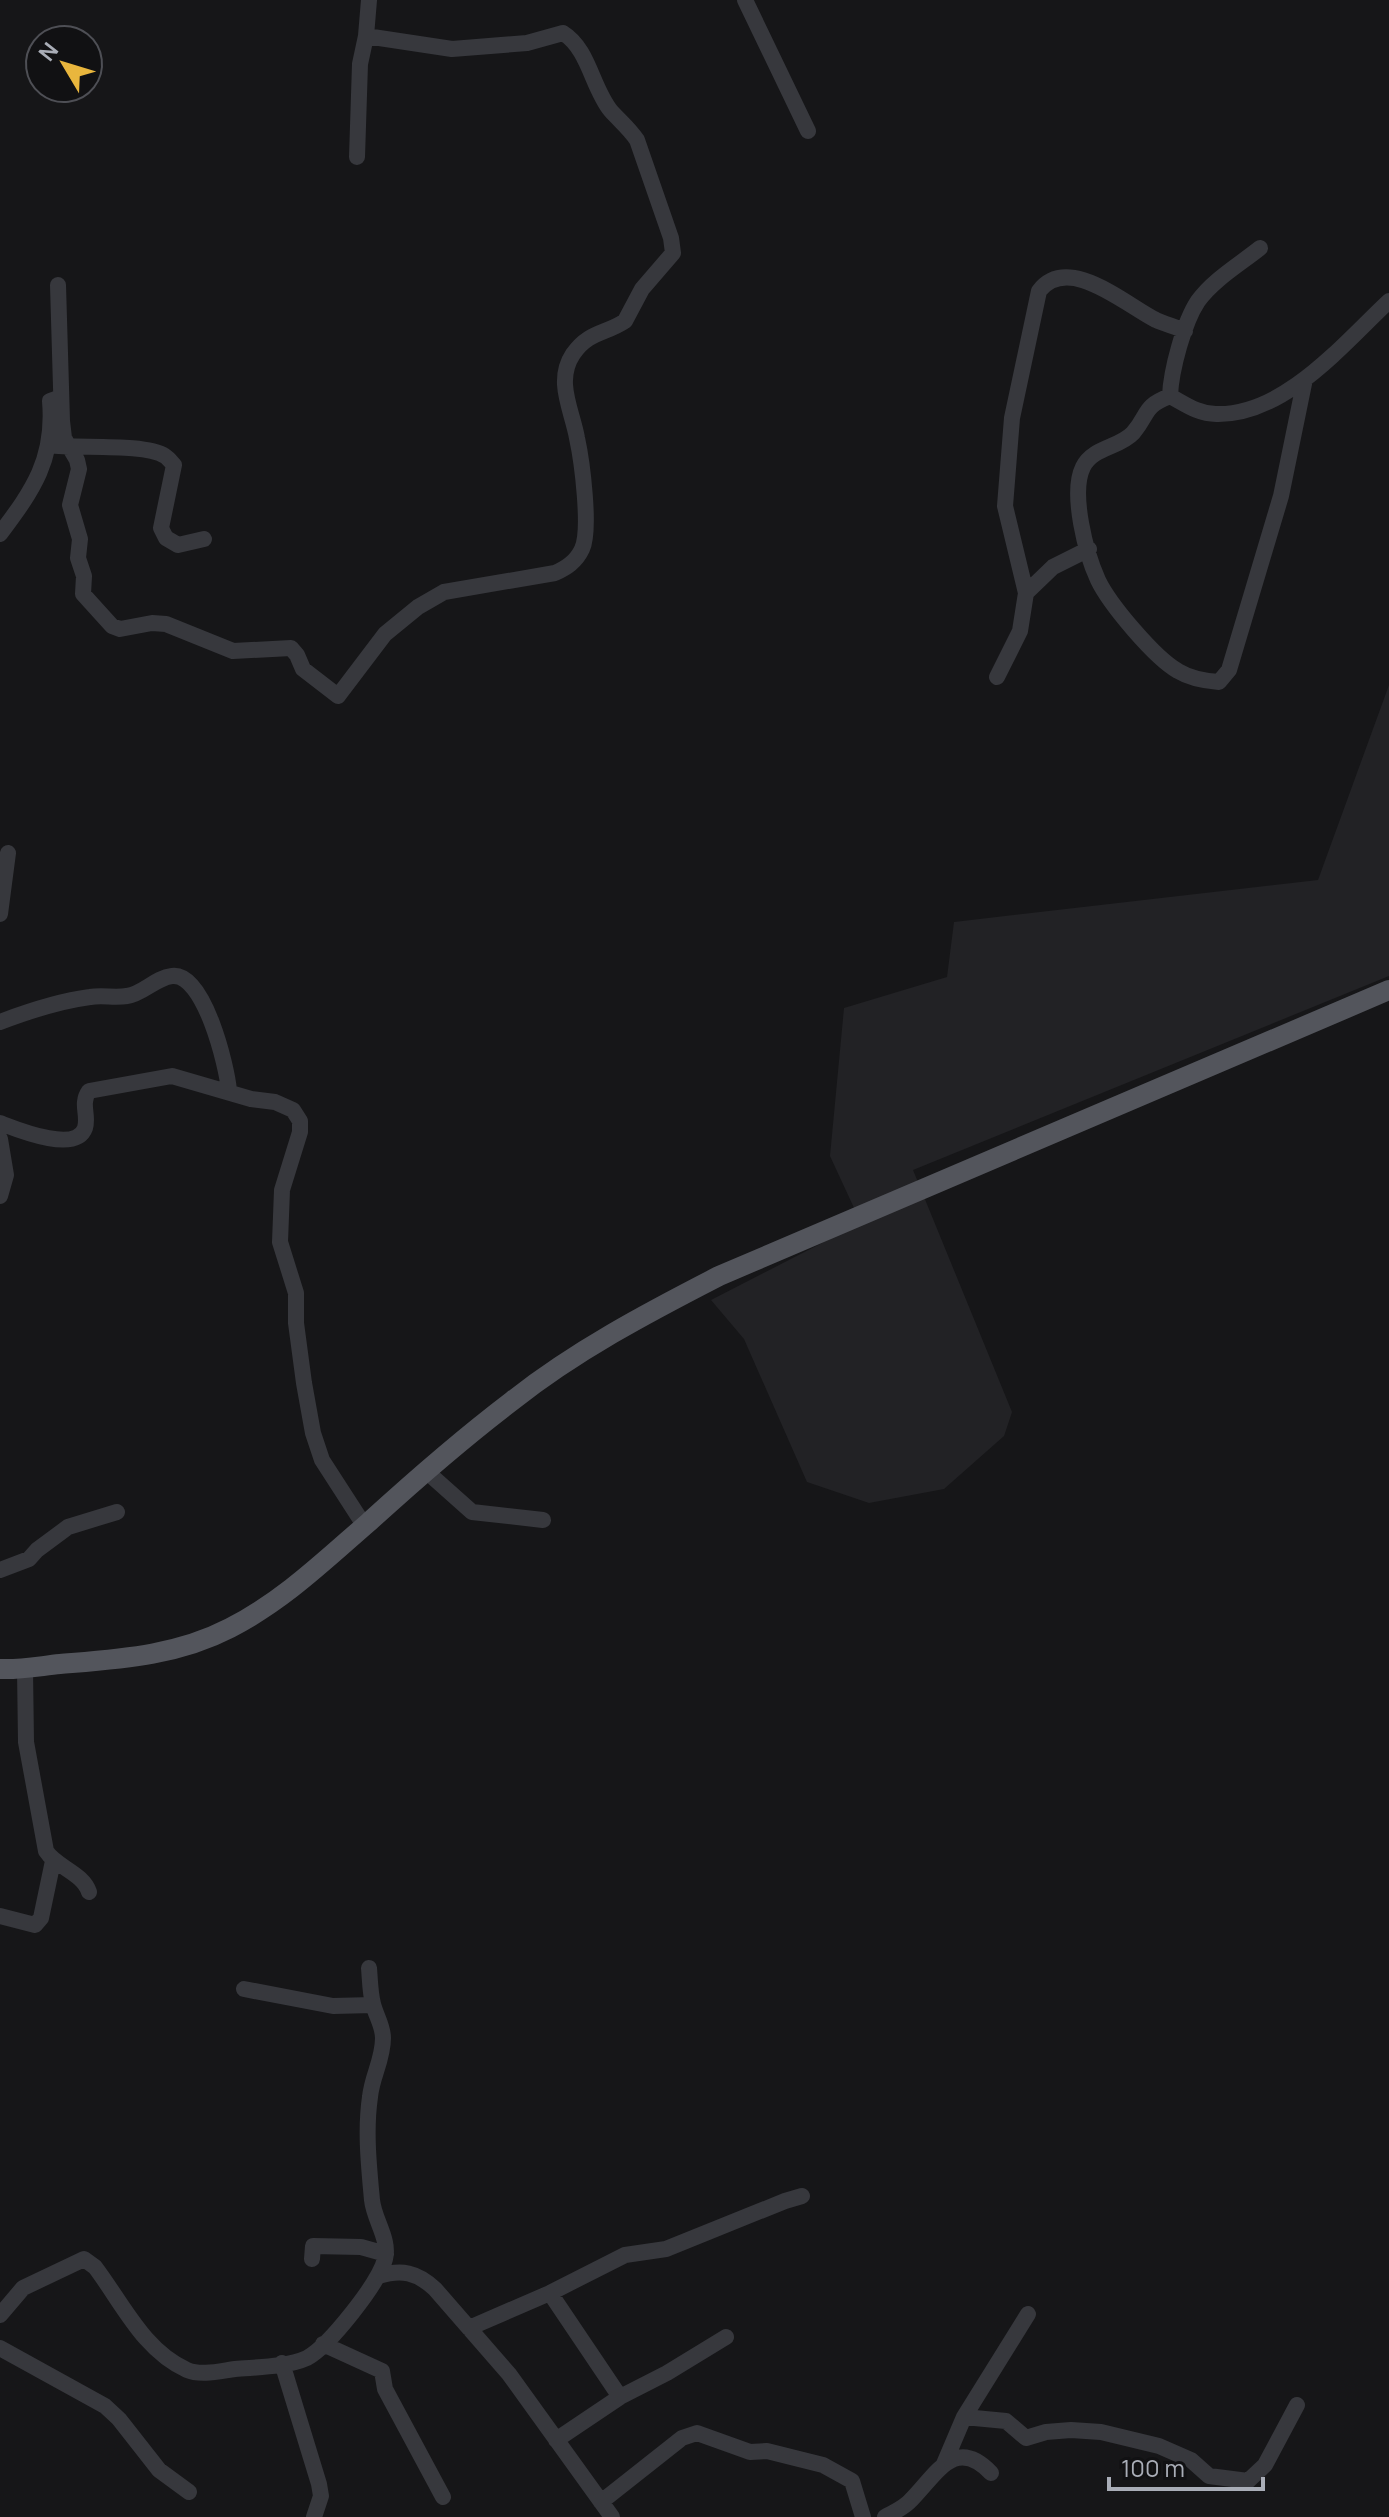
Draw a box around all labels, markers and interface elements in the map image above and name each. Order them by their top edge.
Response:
north arrow [24,24,104,104]
text: N [32,36,65,67]
scale bar [1109,2441,1263,2491]
text: 100 m [1121,2451,1185,2484]

